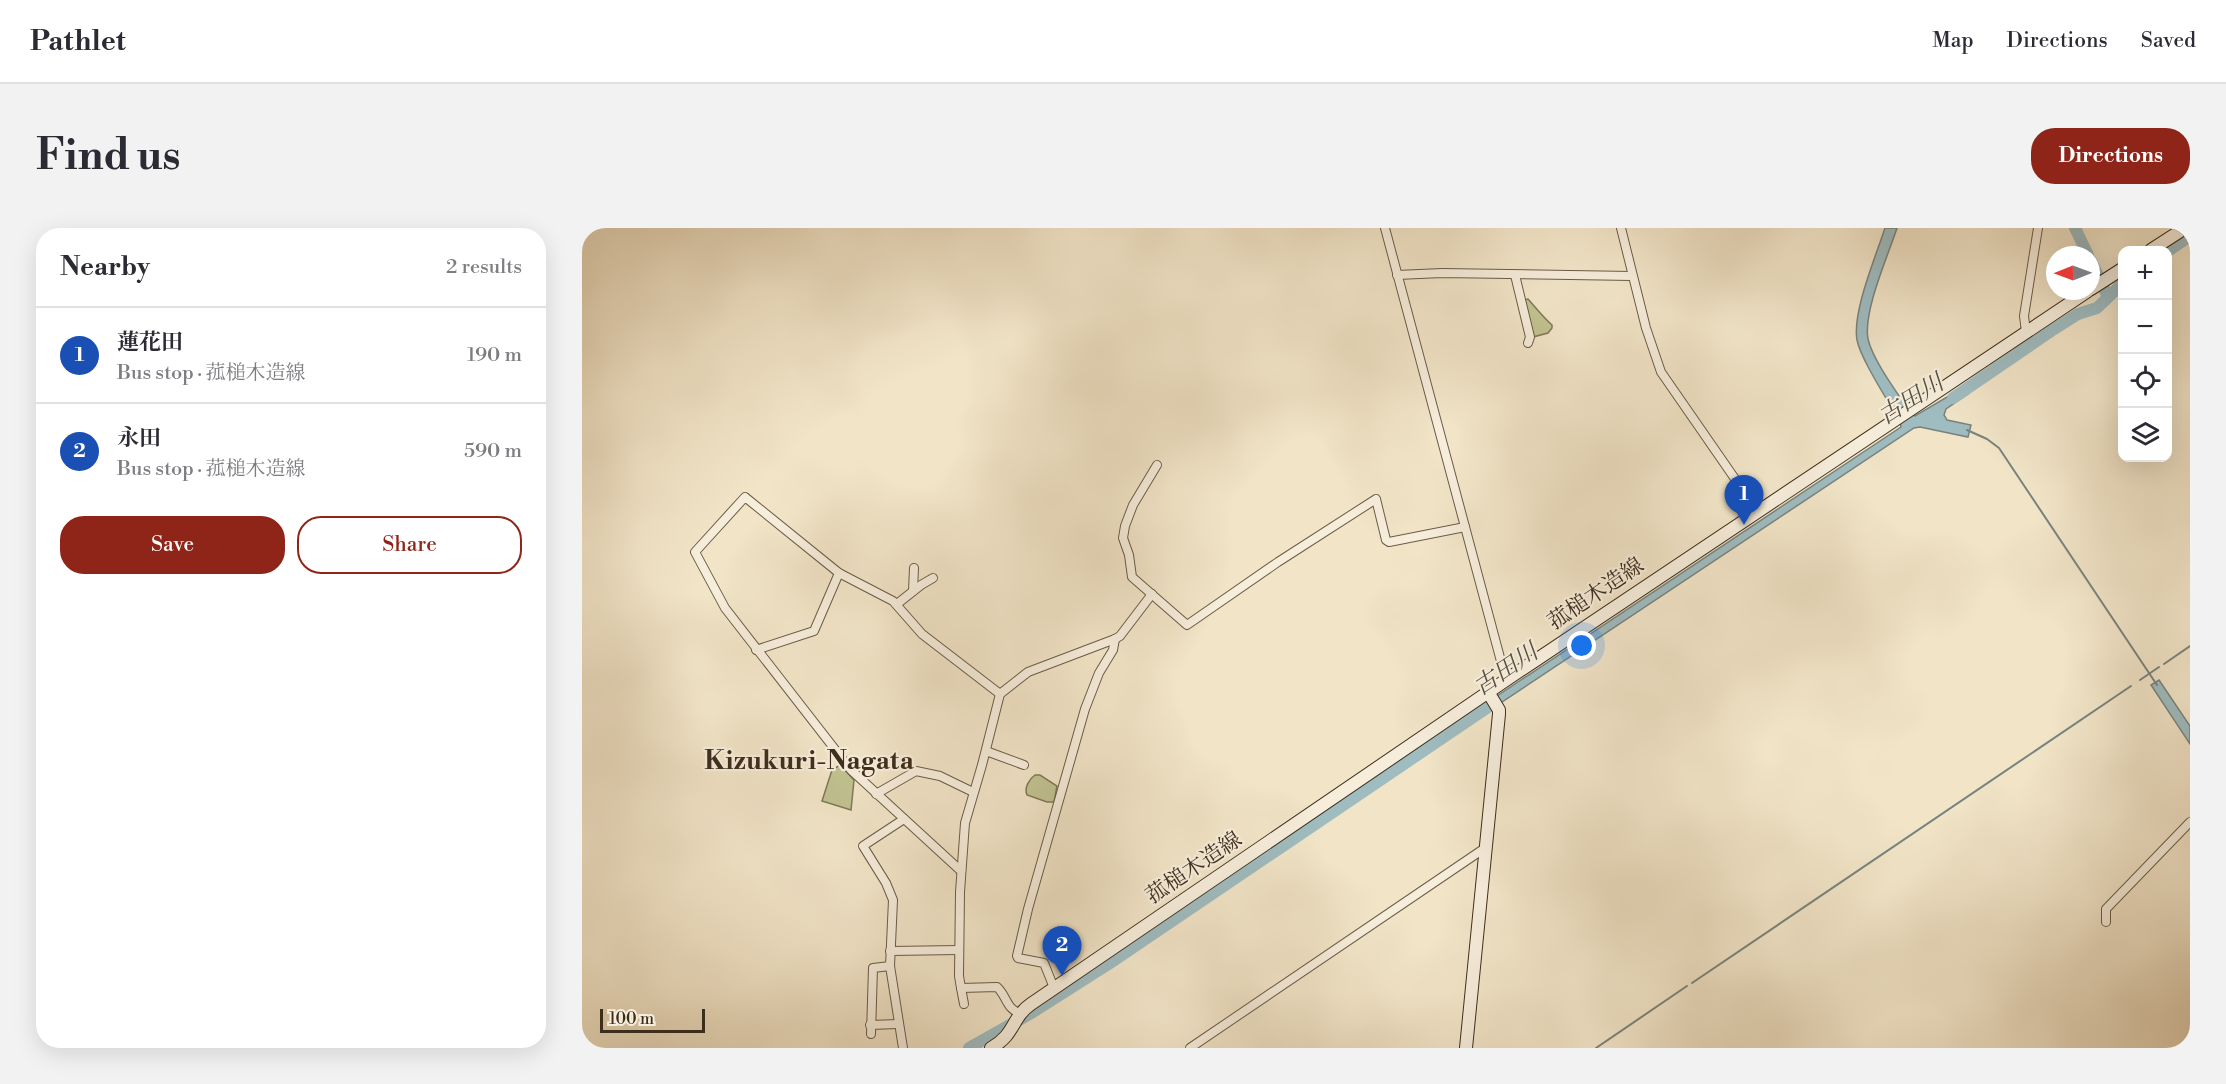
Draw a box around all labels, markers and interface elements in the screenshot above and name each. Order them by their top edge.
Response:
text: Pathlet [30,24,126,59]
text: Map [1932,28,1974,54]
text: Directions [2007,28,2108,54]
text: Saved [2141,28,2196,54]
button: Directions [2031,128,2190,184]
text: Find us [36,130,180,183]
north arrow [2046,246,2100,300]
map controls [2118,246,2172,462]
button: + [2118,246,2172,300]
text: Nearby [60,251,150,283]
text: 2 results [446,255,522,280]
button: − [2118,300,2172,354]
text: 蓮花田 [117,329,183,356]
text: 1 [75,343,84,368]
text: 190 m [467,343,522,368]
button: locate [2118,354,2172,408]
text: Bus stop · 菰槌木造線 [117,361,305,386]
water label: 古田川 [1873,367,1952,432]
button: layers [2118,408,2172,462]
text: 永田 [117,425,161,452]
text: 2 [73,439,86,464]
text: 590 m [464,439,522,464]
text: Bus stop · 菰槌木造線 [117,457,305,482]
pin: 1 [1724,476,1764,525]
button: Save [60,516,285,574]
button: Share [297,516,522,574]
street label: 菰槌木造線 [1543,552,1649,636]
your location [1567,631,1596,660]
water label: 古田川 [1468,636,1547,703]
district label: Kizukuri-Nagata [704,745,915,777]
street label: 菰槌木造線 [1141,826,1247,910]
pin: 2 [1042,926,1082,976]
scale bar [600,1006,705,1034]
text: 100 m [609,1009,654,1029]

